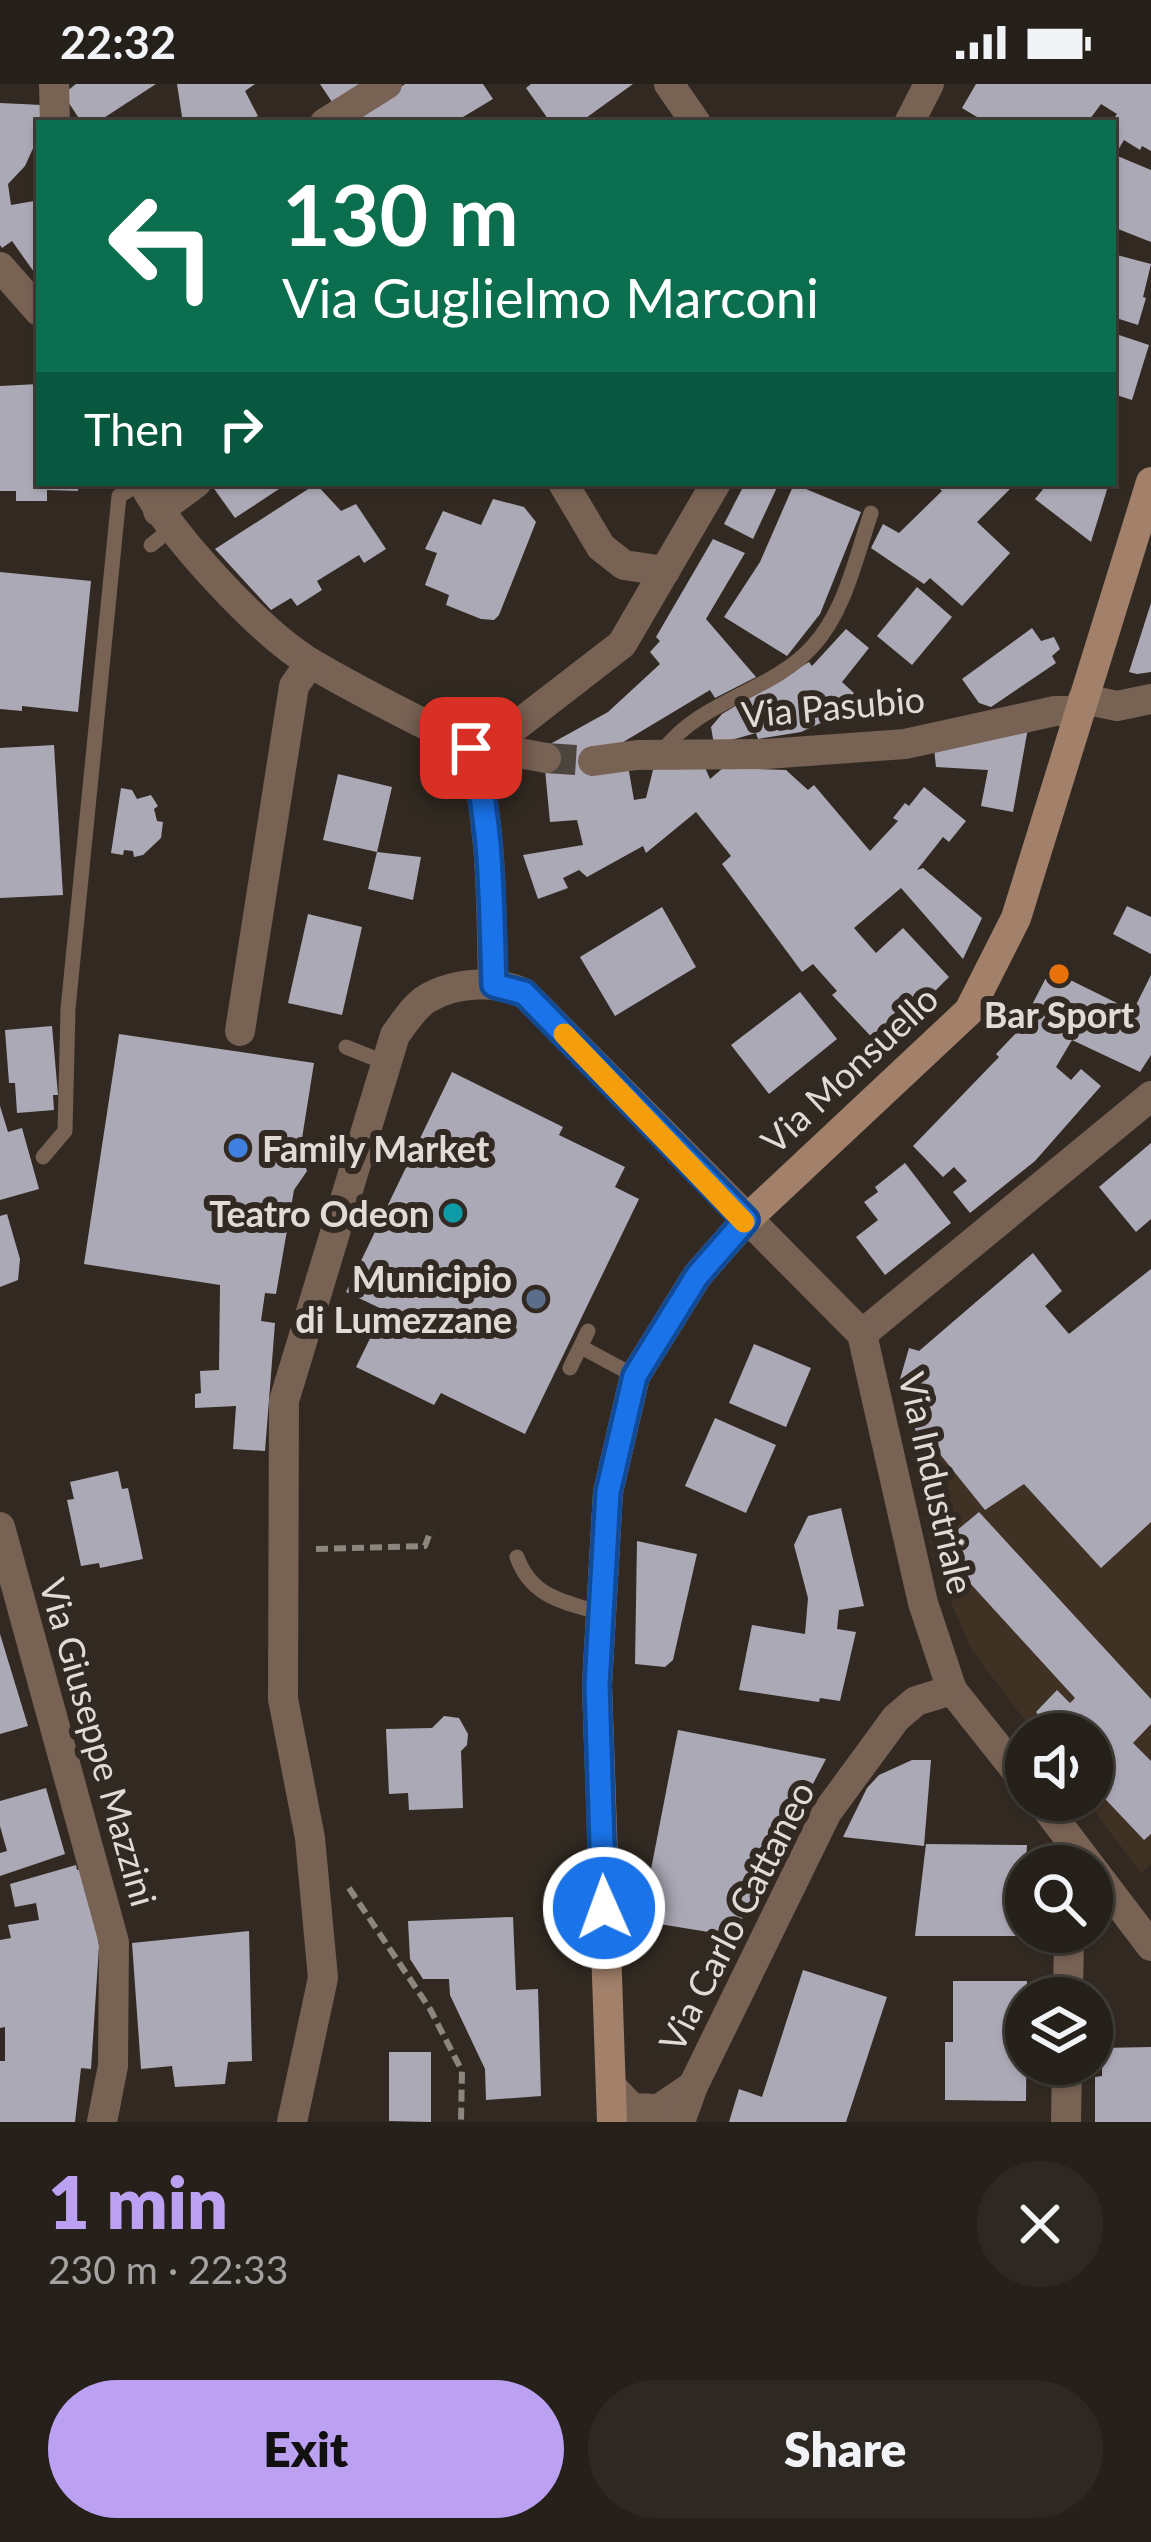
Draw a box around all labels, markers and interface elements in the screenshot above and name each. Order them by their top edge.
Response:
text: 22:32 [60,15,176,69]
text: 130 m [282,163,519,264]
icon: left [84,168,240,324]
text: Via Guglielmo Marconi [282,265,819,330]
icon: right [208,396,274,462]
text: Then [84,402,184,456]
street label: Via Pasubio [739,676,927,736]
pin [420,697,522,799]
icon: arrive [438,715,504,781]
marker: Bar Sport [1046,961,1072,987]
street label: Via Monsuello [752,976,946,1162]
place label: Bar Sport [984,992,1135,1036]
place label: Family Market [262,1126,490,1170]
marker: Family Market [225,1135,251,1161]
place label: Teatro Odeon [209,1191,429,1235]
marker: Teatro Odeon [440,1200,466,1226]
place label: Municipio di Lumezzane [295,1256,512,1341]
marker: Municipio di Lumezzane [523,1286,549,1312]
street label: Via Industriale [890,1368,984,1598]
street label: Via Giuseppe Mazzini [31,1573,167,1911]
map controls [1005,1713,1113,2085]
button: sound [1005,1713,1113,1821]
street label: Via Carlo Cattaneo [649,1774,823,2058]
position arrow [541,1845,667,1971]
button: search [1005,1845,1113,1953]
button: layers [1005,1977,1113,2085]
text: 1 min [48,2158,228,2244]
button: close [977,2161,1103,2287]
text: 230 m · 22:33 [48,2246,288,2292]
button: Exit [48,2380,564,2518]
button: Share [588,2380,1103,2518]

